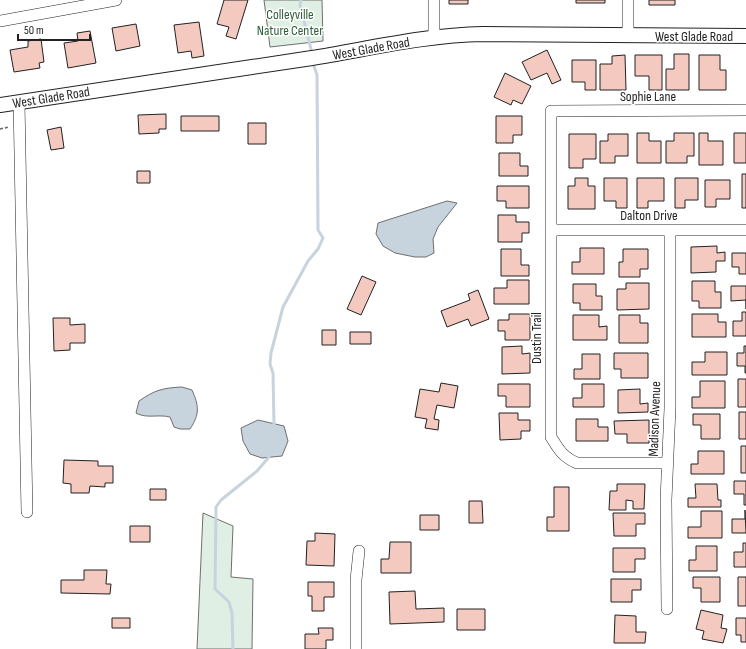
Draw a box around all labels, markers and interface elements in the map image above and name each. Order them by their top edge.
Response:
park label: Colleyville Nature Center [257,6,323,39]
scale bar [18,16,90,42]
text: 50 m [24,23,44,38]
street label: West Glade Road [655,28,733,45]
street label: West Glade Road [331,33,411,64]
street label: West Glade Road [11,83,91,112]
street label: Sophie Lane [620,88,676,105]
street label: Dalton Drive [620,207,678,224]
street label: Dustin Trail [528,312,545,364]
street label: Madison Avenue [645,381,664,457]

